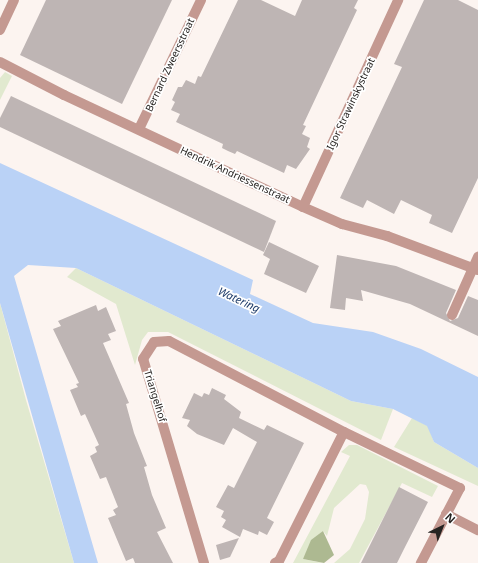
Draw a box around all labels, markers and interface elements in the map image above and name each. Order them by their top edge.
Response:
street label: Bernard Zweersstraat [143,16,197,114]
street label: Igor Strawinskystraat [324,56,378,152]
street label: Hendrik Andriessenstraat [178,144,292,206]
water label: Watering [216,285,262,315]
street label: Triangelhof [141,369,169,423]
north arrow [422,507,462,547]
text: N [442,509,459,526]

